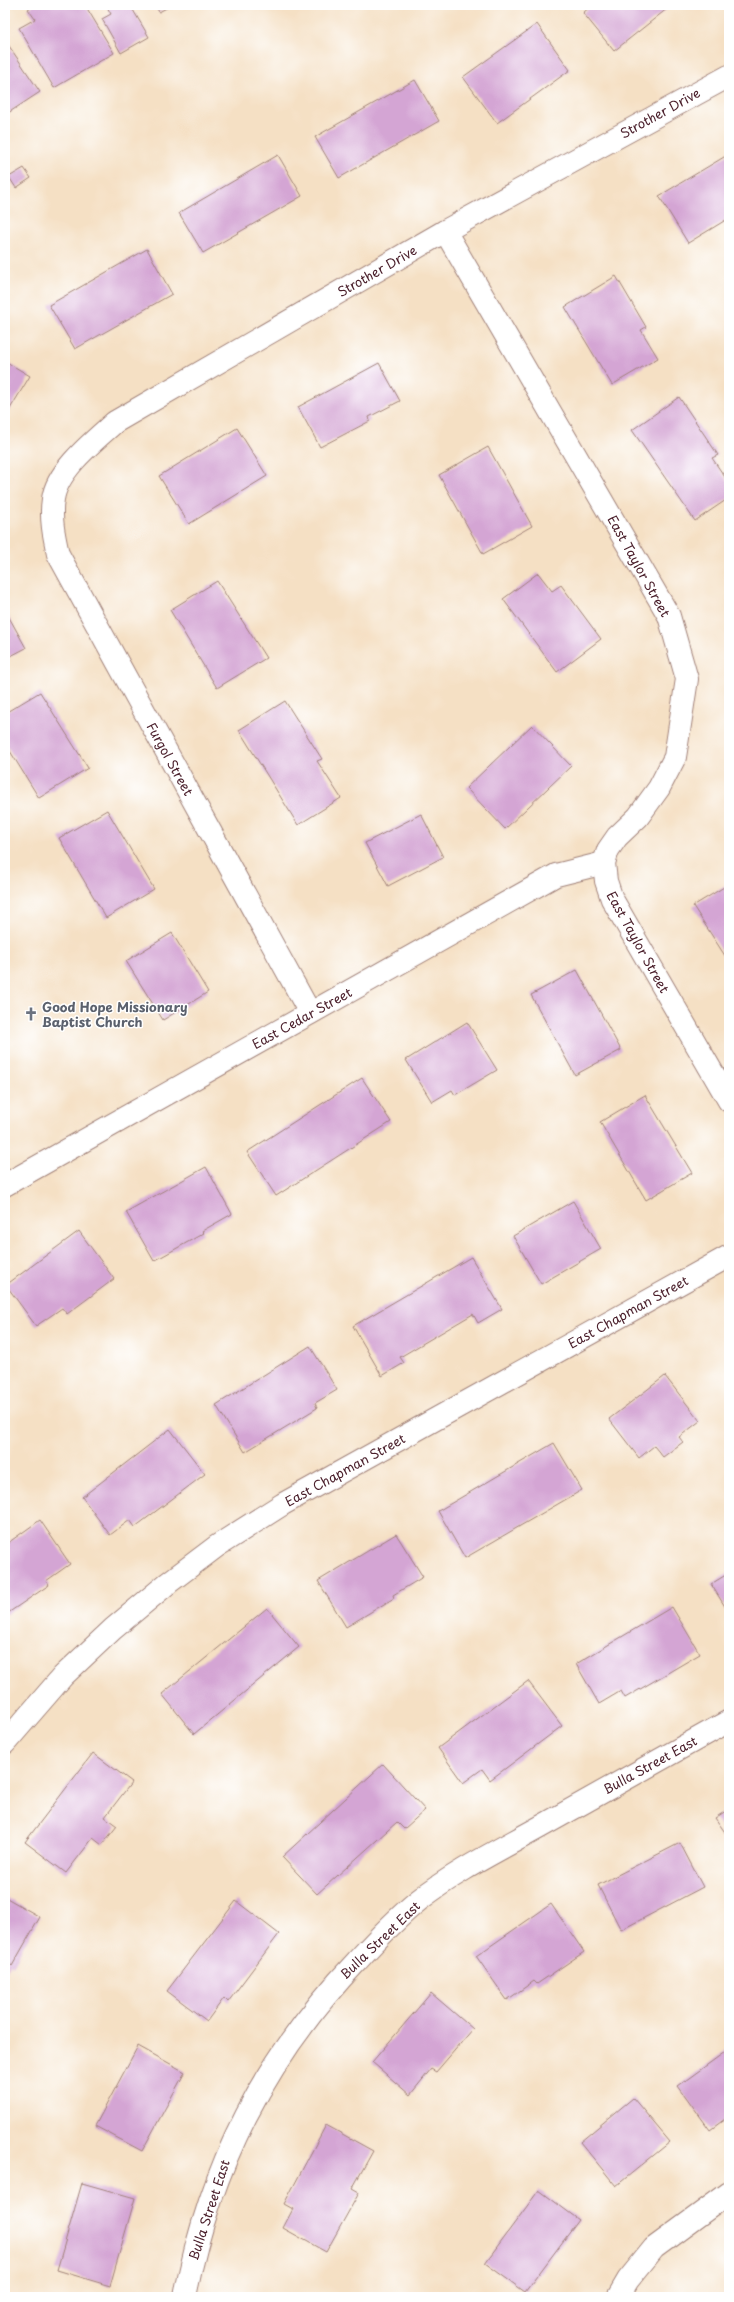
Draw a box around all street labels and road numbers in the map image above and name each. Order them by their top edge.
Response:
street label: Strother Drive [616,83,703,142]
street label: Strother Drive [333,240,420,301]
street label: East Taylor Street [604,511,675,620]
street label: Furgol Street [142,719,198,799]
street label: East Taylor Street [603,887,674,996]
street label: East Cedar Street [248,982,355,1053]
street label: East Chapman Street [564,1271,691,1353]
street label: East Chapman Street [281,1429,408,1511]
street label: Bulla Street East [599,1731,700,1798]
street label: Bulla Street East [335,1896,424,1983]
street label: Bulla Street East [183,2157,234,2263]

